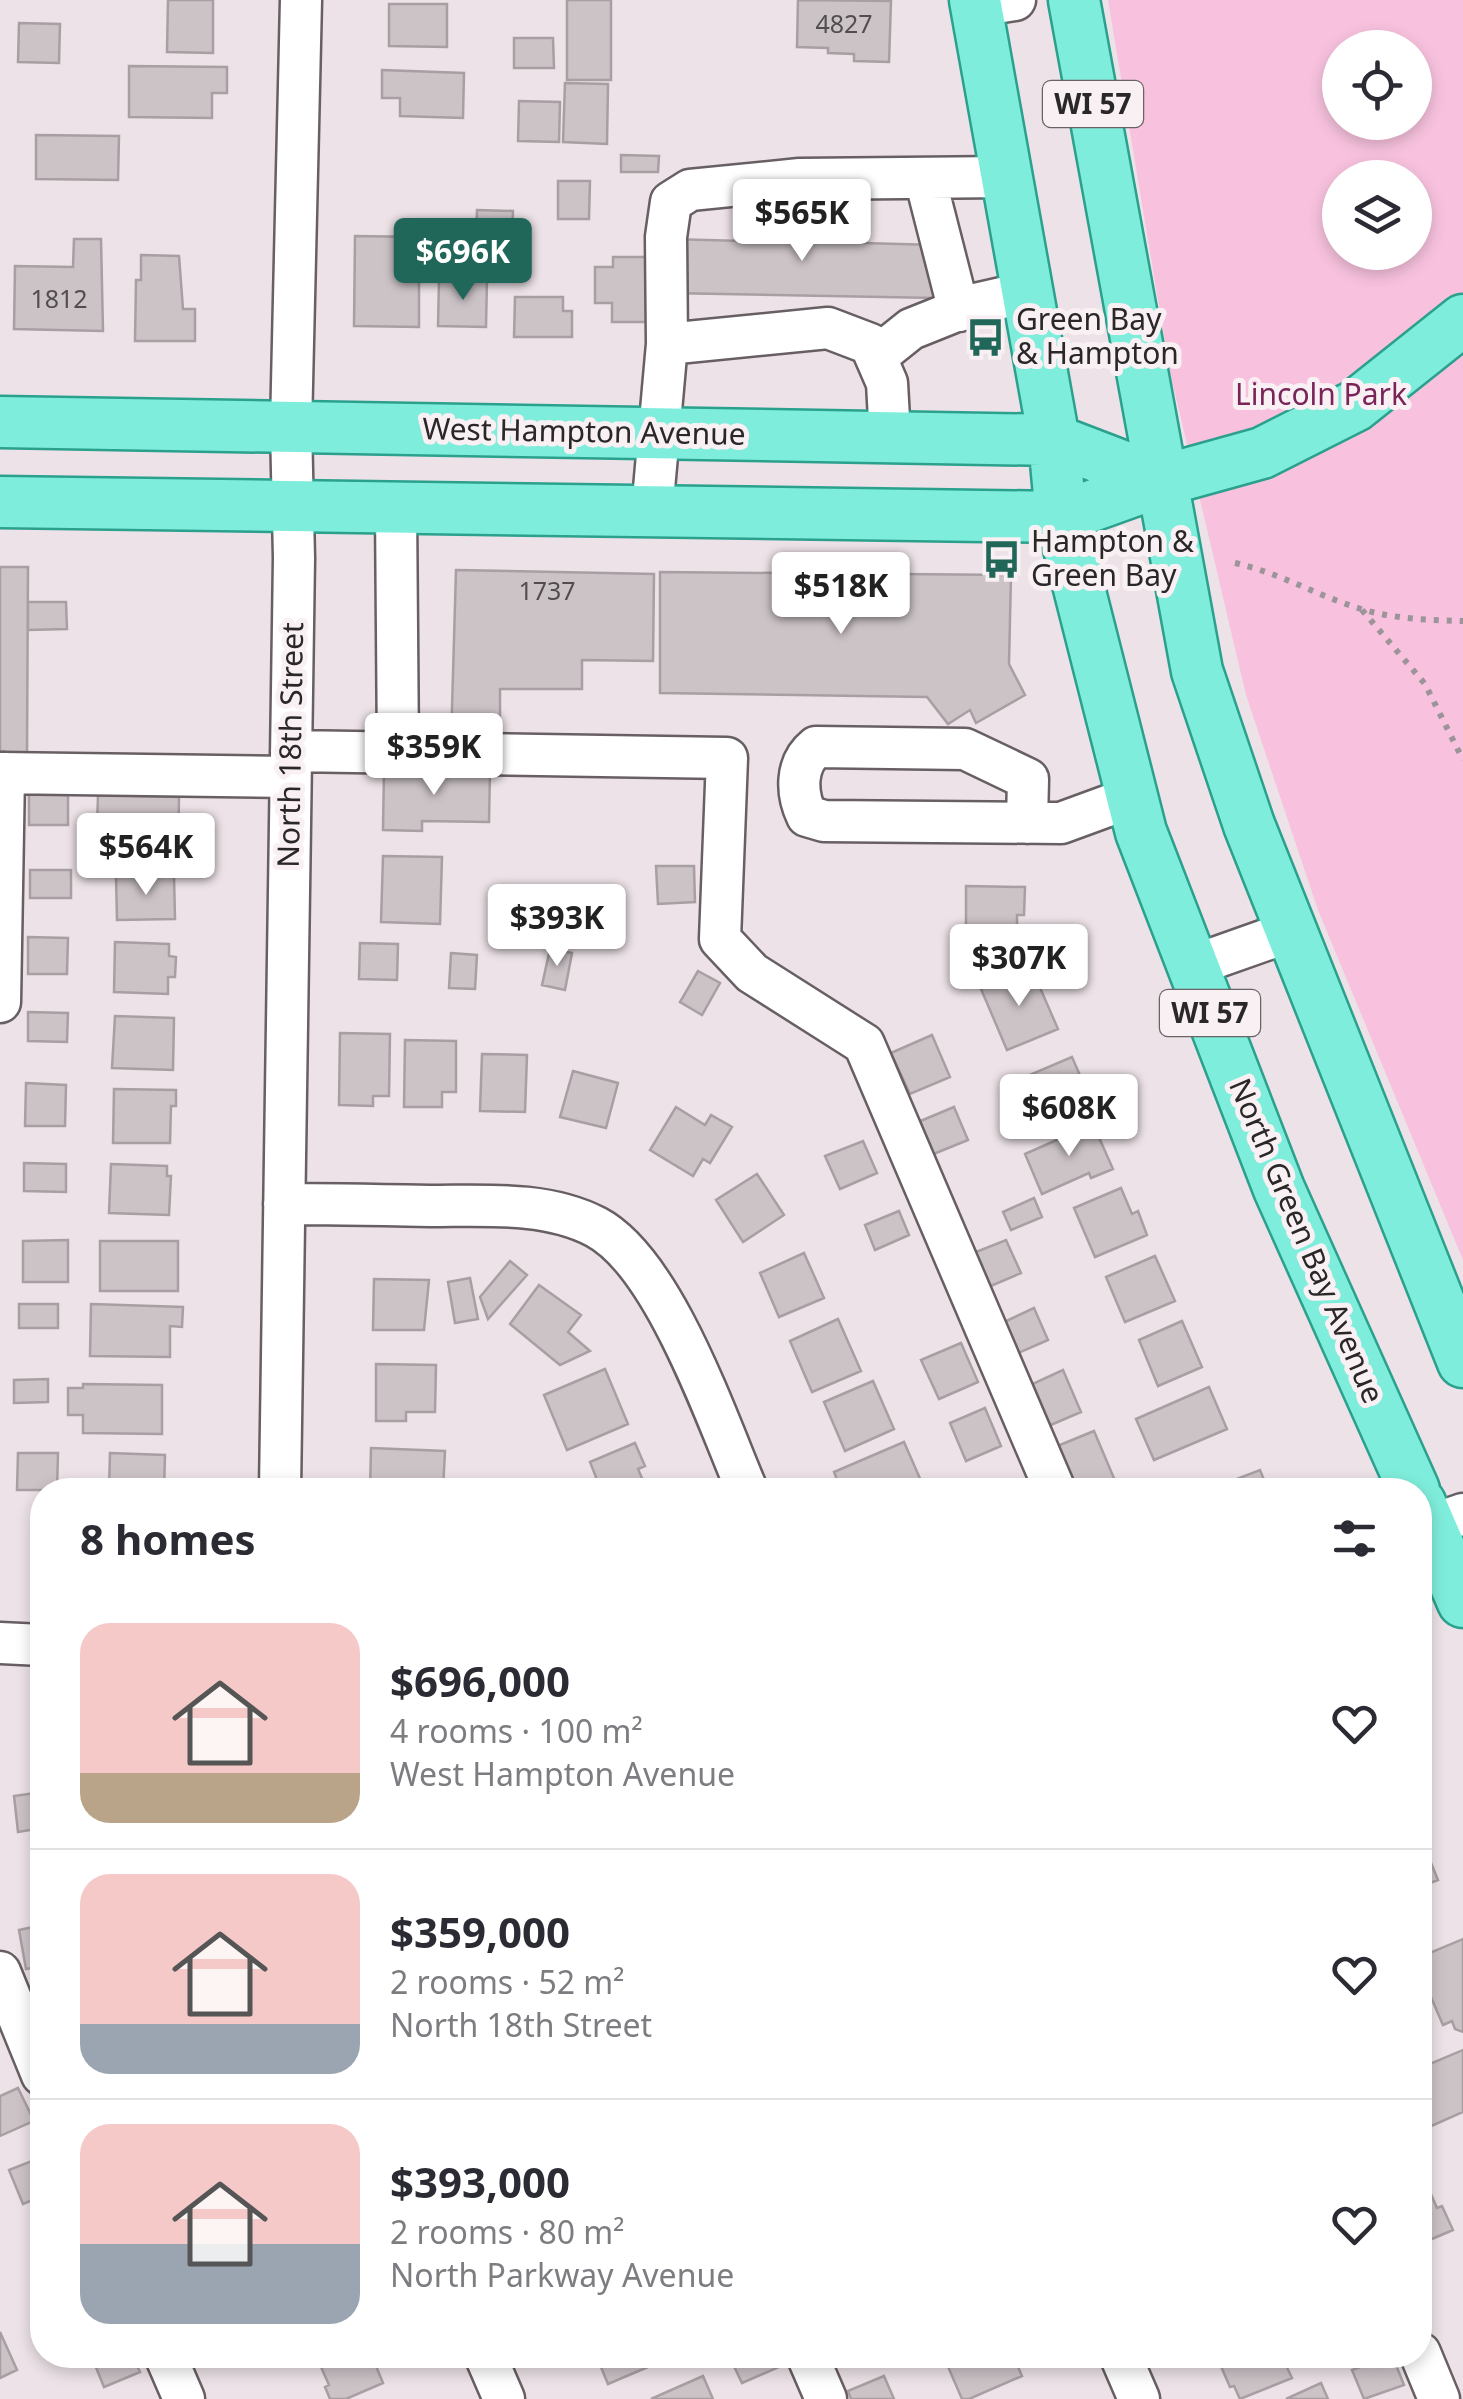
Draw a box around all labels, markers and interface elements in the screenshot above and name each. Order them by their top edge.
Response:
house number: 4827 [815,6,873,40]
map controls [1322,30,1432,270]
button: locate [1322,30,1432,140]
road number: WI 57 [1043,81,1143,127]
button: layers [1322,160,1432,270]
pin: $565K [732,179,872,264]
text: $565K [755,190,849,233]
pin: $696K [393,218,533,303]
text: $696K [416,229,510,272]
house number: 1812 [30,281,88,315]
place label: Green Bay & Hampton [1016,298,1179,373]
bus stop icon: Green Bay & Hampton [965,316,1007,358]
park label: Lincoln Park [1235,373,1407,414]
street label: West Hampton Avenue [422,407,746,454]
place label: Hampton & Green Bay [1031,520,1194,595]
bus stop icon: Hampton & Green Bay [980,538,1022,580]
pin: $518K [771,552,911,637]
text: $518K [794,563,888,606]
house number: 1737 [518,573,576,607]
street label: North 18th Street [267,622,312,868]
pin: $359K [364,713,504,798]
text: $359K [387,724,481,767]
pin: $564K [76,813,216,898]
text: $564K [99,824,193,867]
pin: $393K [487,884,627,969]
text: $393K [510,895,604,938]
pin: $307K [949,924,1089,1009]
text: $307K [972,935,1066,978]
road number: WI 57 [1160,990,1260,1036]
street label: North Green Bay Avenue [1220,1072,1394,1409]
pin: $608K [999,1074,1139,1159]
text: $608K [1022,1085,1116,1128]
text: 8 homes [80,1510,256,1567]
icon: filters [1327,1511,1382,1566]
text: $696,000 [390,1652,570,1709]
icon: home [160,1663,280,1783]
icon: heart [1327,1696,1382,1751]
text: 4 rooms · 100 m² [390,1709,643,1752]
text: West Hampton Avenue [390,1752,735,1795]
text: $359,000 [390,1903,570,1960]
icon: home [160,1914,280,2034]
icon: heart [1327,1947,1382,2002]
text: 2 rooms · 52 m² [390,1960,624,2003]
text: North 18th Street [390,2003,652,2046]
text: $393,000 [390,2153,570,2210]
icon: home [160,2164,280,2284]
icon: heart [1327,2197,1382,2252]
text: 2 rooms · 80 m² [390,2210,624,2253]
text: North Parkway Avenue [390,2253,734,2296]

